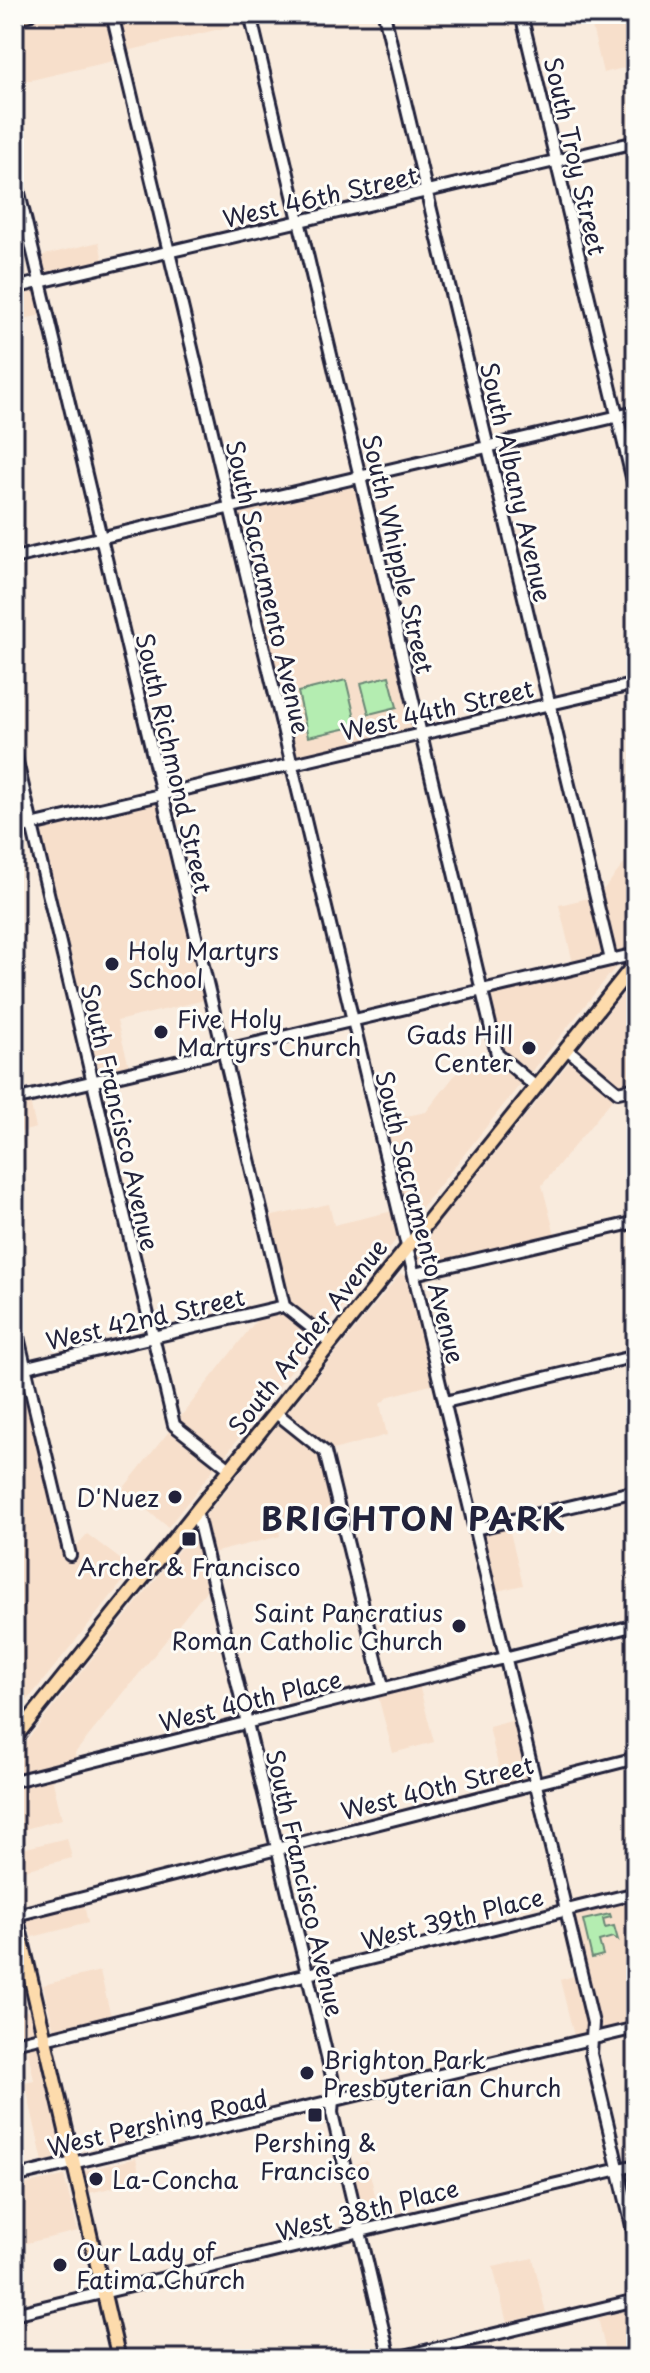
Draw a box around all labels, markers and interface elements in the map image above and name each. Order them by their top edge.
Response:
street label: South Troy Street [536,53,616,259]
street label: West 46th Street [219,156,421,236]
street label: South Albany Avenue [472,359,562,605]
street label: South Whipple Street [354,431,444,677]
street label: South Sacramento Avenue [218,437,320,737]
street label: South Richmond Street [128,629,222,897]
street label: West 44th Street [337,669,537,749]
place label: Holy Martyrs School [128,932,279,996]
marker: Holy Martyrs School [103,955,121,973]
street label: South Francisco Avenue [73,980,169,1254]
place label: Five Holy Martyrs Church [177,1000,361,1064]
place label: Gads Hill Center [406,1016,514,1080]
marker: Five Holy Martyrs Church [152,1023,170,1041]
marker: Gads Hill Center [520,1039,538,1057]
street label: South Sacramento Avenue [367,1067,475,1367]
street label: South Archer Avenue [219,1230,395,1442]
street label: West 42nd Street [42,1278,248,1358]
place label: D'Nuez [77,1479,159,1515]
marker: D'Nuez [166,1488,184,1506]
district label: BRIGHTON PARK [261,1494,567,1542]
marker: Archer & Francisco [180,1530,198,1548]
place label: Archer & Francisco [77,1548,301,1584]
place label: Saint Pancratius Roman Catholic Church [172,1594,443,1658]
marker: Saint Pancratius Roman Catholic Church [450,1617,468,1635]
street label: West 40th Place [155,1660,345,1740]
street label: South Francisco Avenue [258,1746,354,2020]
street label: West 40th Street [337,1746,537,1828]
street label: West 39th Place [357,1878,547,1958]
place label: Brighton Park Presbyterian Church [323,2041,561,2105]
marker: Brighton Park Presbyterian Church [298,2064,316,2082]
street label: West Pershing Road [43,2079,271,2165]
marker: Pershing & Francisco [306,2106,324,2124]
place label: Pershing & Francisco [254,2124,376,2188]
place label: La-Concha [112,2161,238,2197]
street label: West 38th Place [272,2169,462,2249]
marker: La-Concha [87,2170,105,2188]
place label: Our Lady of Fatima Church [76,2233,246,2297]
marker: Our Lady of Fatima Church [51,2256,69,2274]

